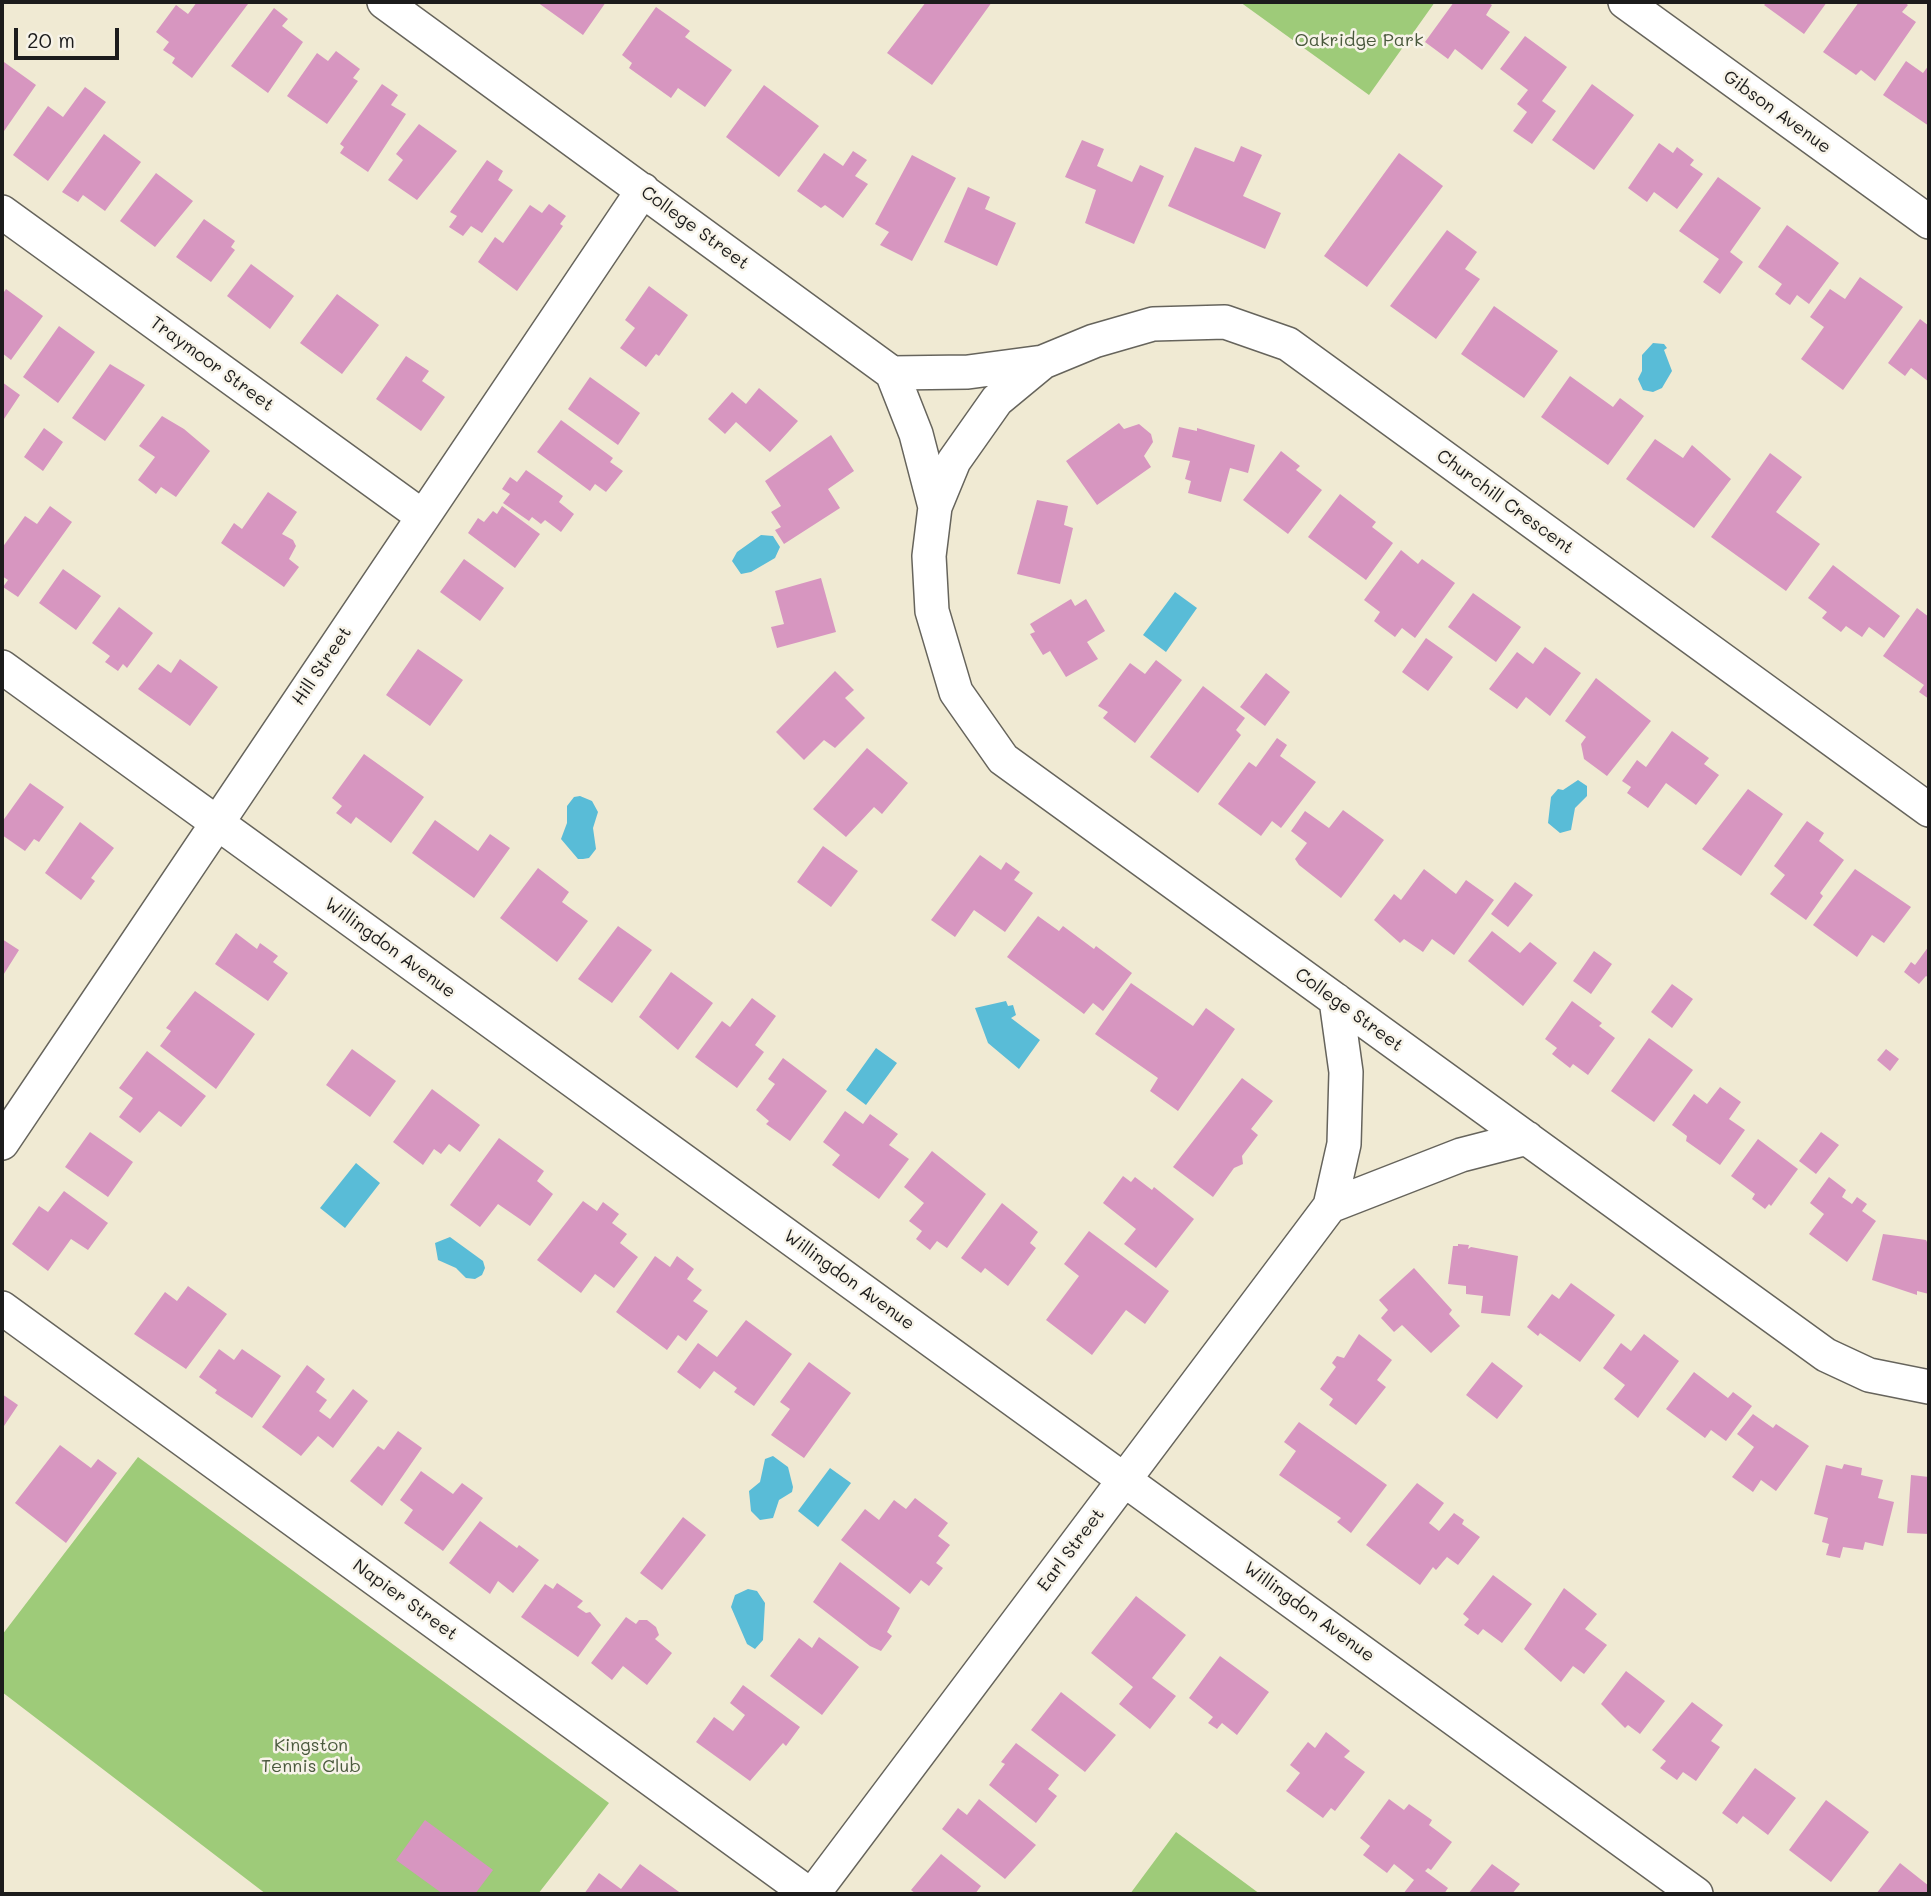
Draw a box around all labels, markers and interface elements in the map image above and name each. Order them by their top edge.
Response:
scale bar [18,14,122,58]
text: 20 m [27,26,75,53]
park label: Oakridge Park [1294,29,1424,51]
street label: Gibson Avenue [1719,66,1835,158]
street label: College Street [637,182,753,274]
street label: Traymoor Street [146,312,278,416]
street label: Churchill Crescent [1432,445,1578,559]
street label: Hill Street [288,622,356,710]
street label: Willingdon Avenue [320,893,460,1003]
street label: College Street [1291,964,1407,1056]
street label: Willingdon Avenue [779,1225,919,1335]
street label: Earl Street [1033,1504,1109,1596]
street label: Napier Street [348,1555,462,1645]
street label: Willingdon Avenue [1239,1557,1379,1667]
park label: Kingston Tennis Club [261,1734,361,1776]

